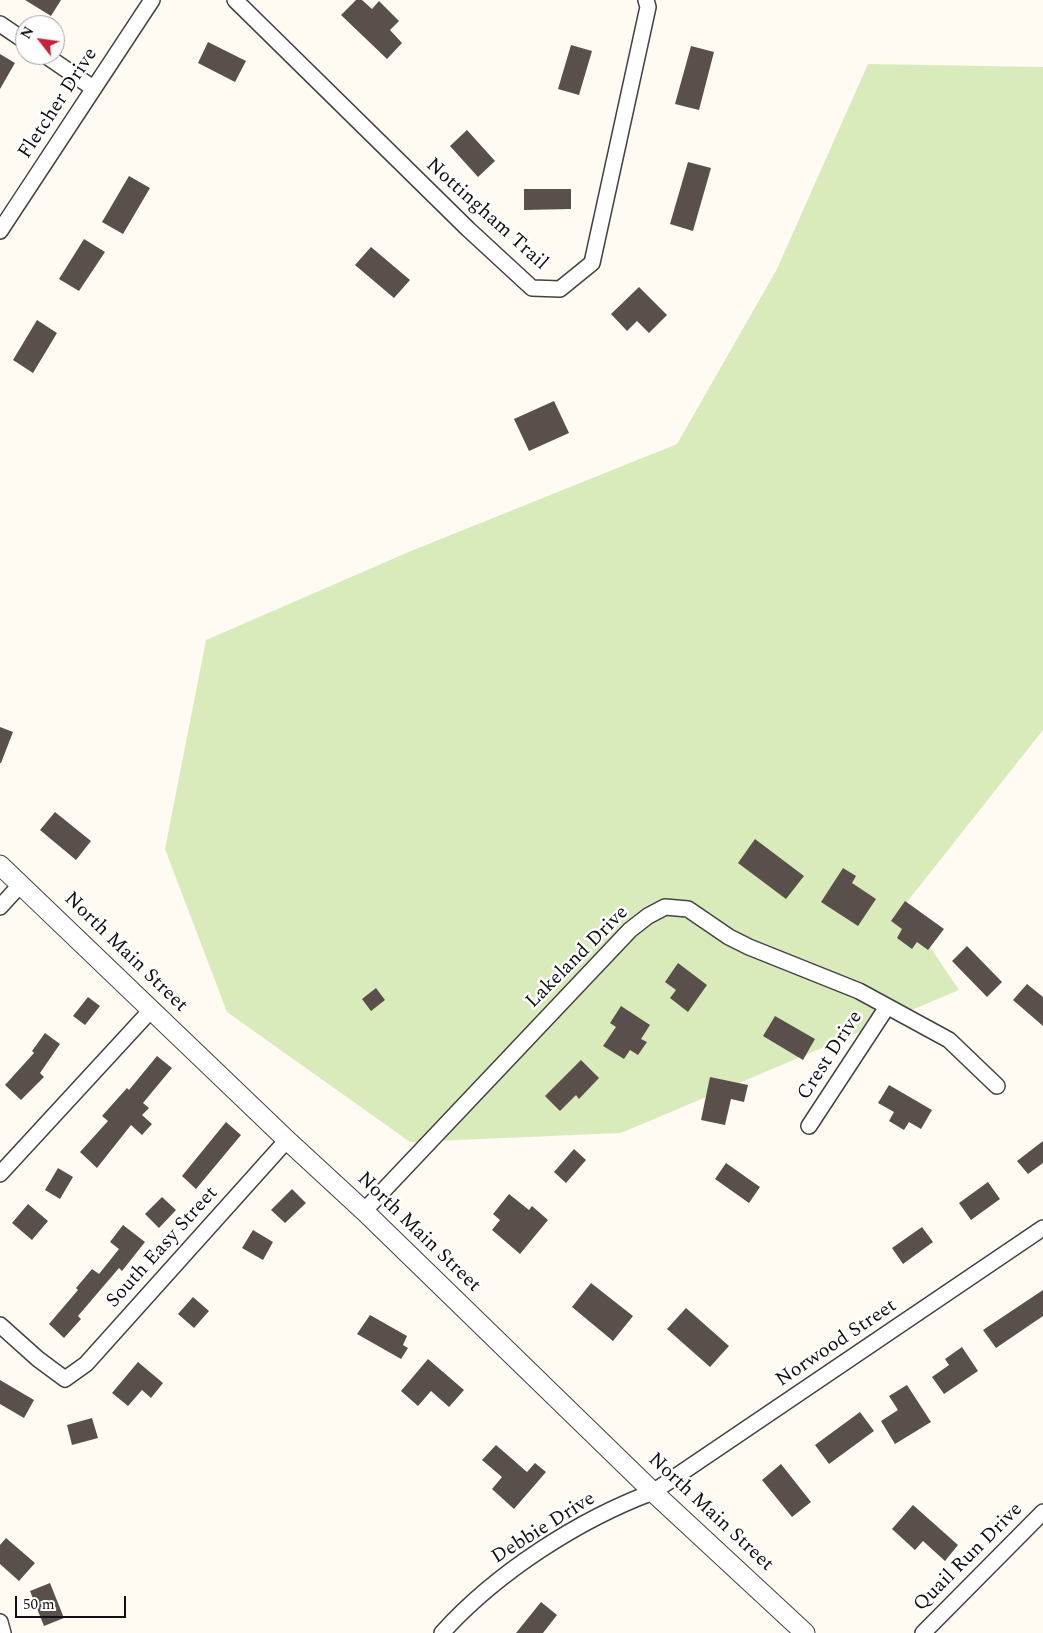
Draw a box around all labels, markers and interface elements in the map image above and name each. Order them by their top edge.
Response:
north arrow [15,15,65,65]
text: N [15,23,39,43]
street label: Fletcher Drive [14,44,104,164]
street label: Nottingham Trail [420,154,552,276]
street label: North Main Street [58,888,192,1018]
street label: Lakeland Drive [522,902,634,1014]
street label: Crest Drive [793,1007,869,1105]
street label: North Main Street [351,1168,485,1298]
street label: South Easy Street [102,1182,224,1314]
street label: Norwood Street [772,1295,902,1393]
street label: North Main Street [642,1449,778,1577]
street label: Debbie Drive [488,1488,600,1570]
street label: Quail Run Drive [909,1498,1029,1618]
scale bar [18,1586,129,1618]
text: 50 m [23,1593,55,1616]

